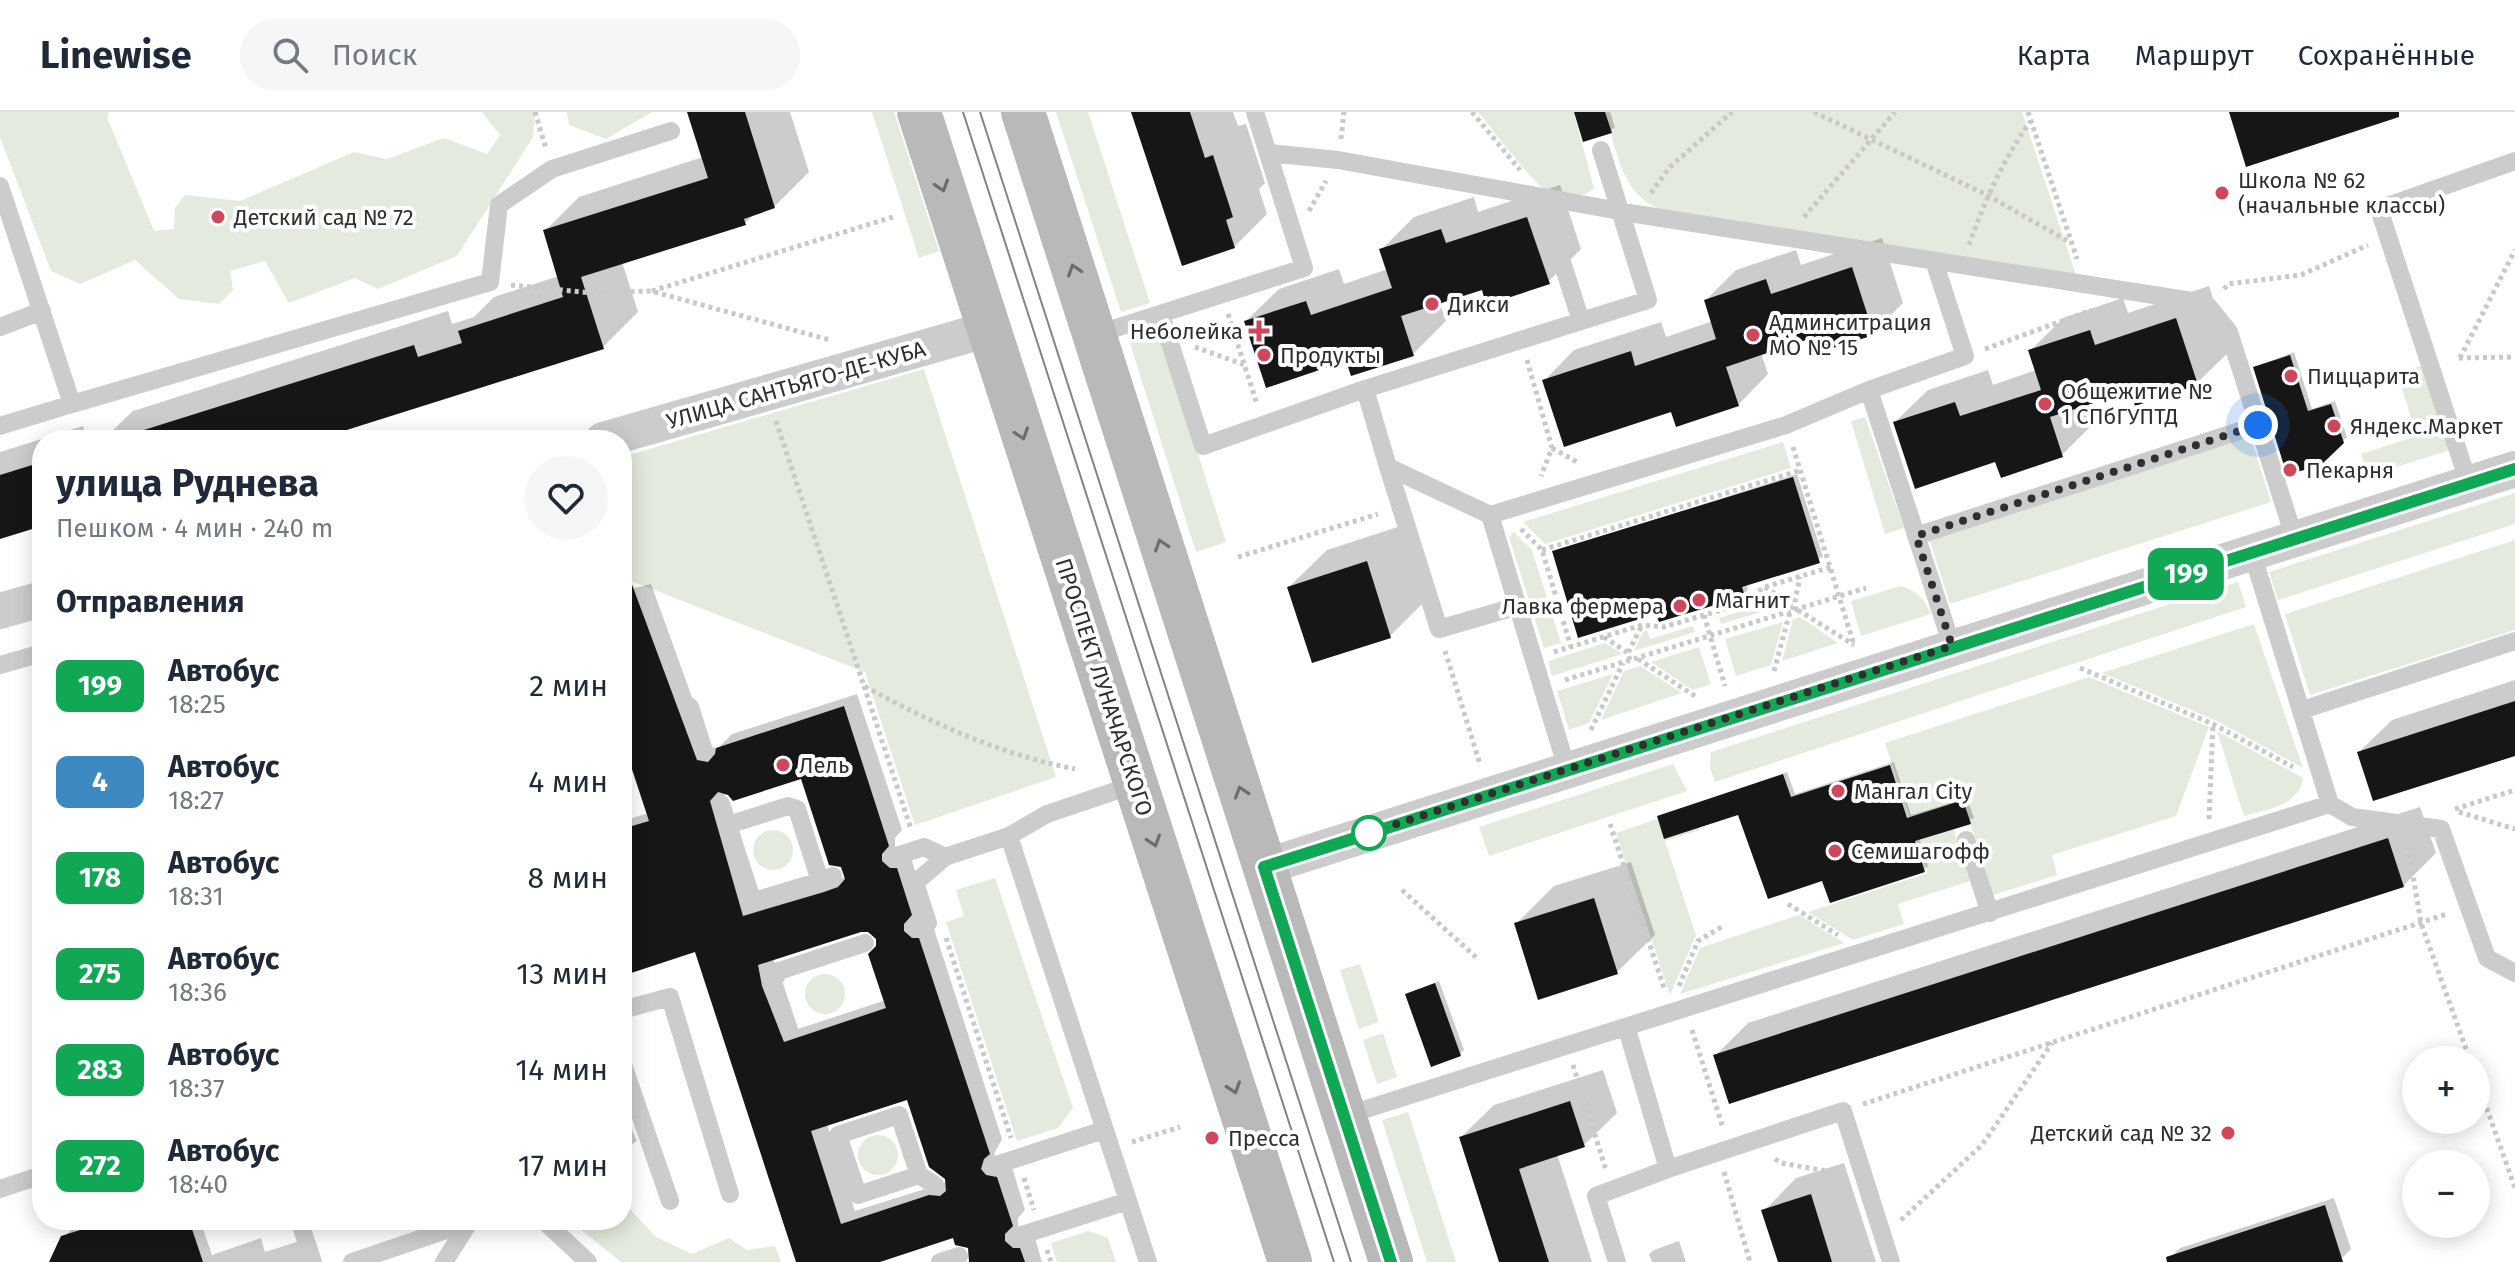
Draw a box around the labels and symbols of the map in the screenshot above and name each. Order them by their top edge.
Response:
place label: Школа № 62 (начальные классы) [2238,167,2445,219]
one-way arrow [933,179,949,193]
marker: Школа № 62 (начальные классы) [2213,184,2231,202]
place label: Детский сад № 72 [233,204,414,231]
marker: Детский сад № 72 [209,208,227,226]
one-way arrow [1067,264,1083,278]
place label: Дикси [1447,291,1510,318]
marker: Дикси [1423,295,1441,313]
place label: Админситрация МО № 15 [1769,309,1932,361]
place label: Неболейка [1130,318,1243,345]
marker: Неболейка [1250,322,1268,340]
marker: Админситрация МО № 15 [1744,326,1762,344]
street label: УЛИЦА САНТЬЯГО-ДЕ-КУБА [663,335,929,435]
place label: Продукты [1280,342,1381,369]
marker: Продукты [1255,346,1273,364]
place label: Пиццарита [2307,363,2420,390]
marker: Пиццарита [2282,367,2300,385]
place label: Общежитие № 1 СПбГУПТД [2061,378,2213,430]
marker: Общежитие № 1 СПбГУПТД [2036,395,2054,413]
your location [2238,405,2278,445]
place label: Яндекс.Маркет [2350,413,2503,440]
marker: Яндекс.Маркет [2325,417,2343,435]
one-way arrow [1013,426,1029,440]
place label: Пекарня [2306,457,2394,484]
marker: Пекарня [2281,461,2299,479]
one-way arrow [1155,538,1171,552]
line badge: 199 [2140,548,2232,600]
street label: ПРОСПЕКТ ЛУНАЧАРСКОГО [1050,555,1158,819]
place label: Магнит [1715,587,1790,614]
marker: Магнит [1690,591,1708,609]
place label: Лавка фермера [1502,593,1664,620]
marker: Лавка фермера [1671,597,1689,615]
place label: Лель [799,752,849,779]
marker: Лель [774,756,792,774]
place label: Мангал City [1854,778,1973,805]
marker: Мангал City [1829,782,1847,800]
one-way arrow [1234,786,1250,800]
unlabelled marker [1352,816,1386,850]
one-way arrow [1145,834,1161,847]
place label: Семишагофф [1851,838,1990,865]
marker: Семишагофф [1826,842,1844,860]
one-way arrow [1224,1081,1240,1095]
place label: Детский сад № 32 [2030,1120,2212,1147]
marker: Детский сад № 32 [2219,1124,2237,1142]
place label: Пресса [1228,1125,1300,1152]
marker: Пресса [1203,1129,1221,1147]

